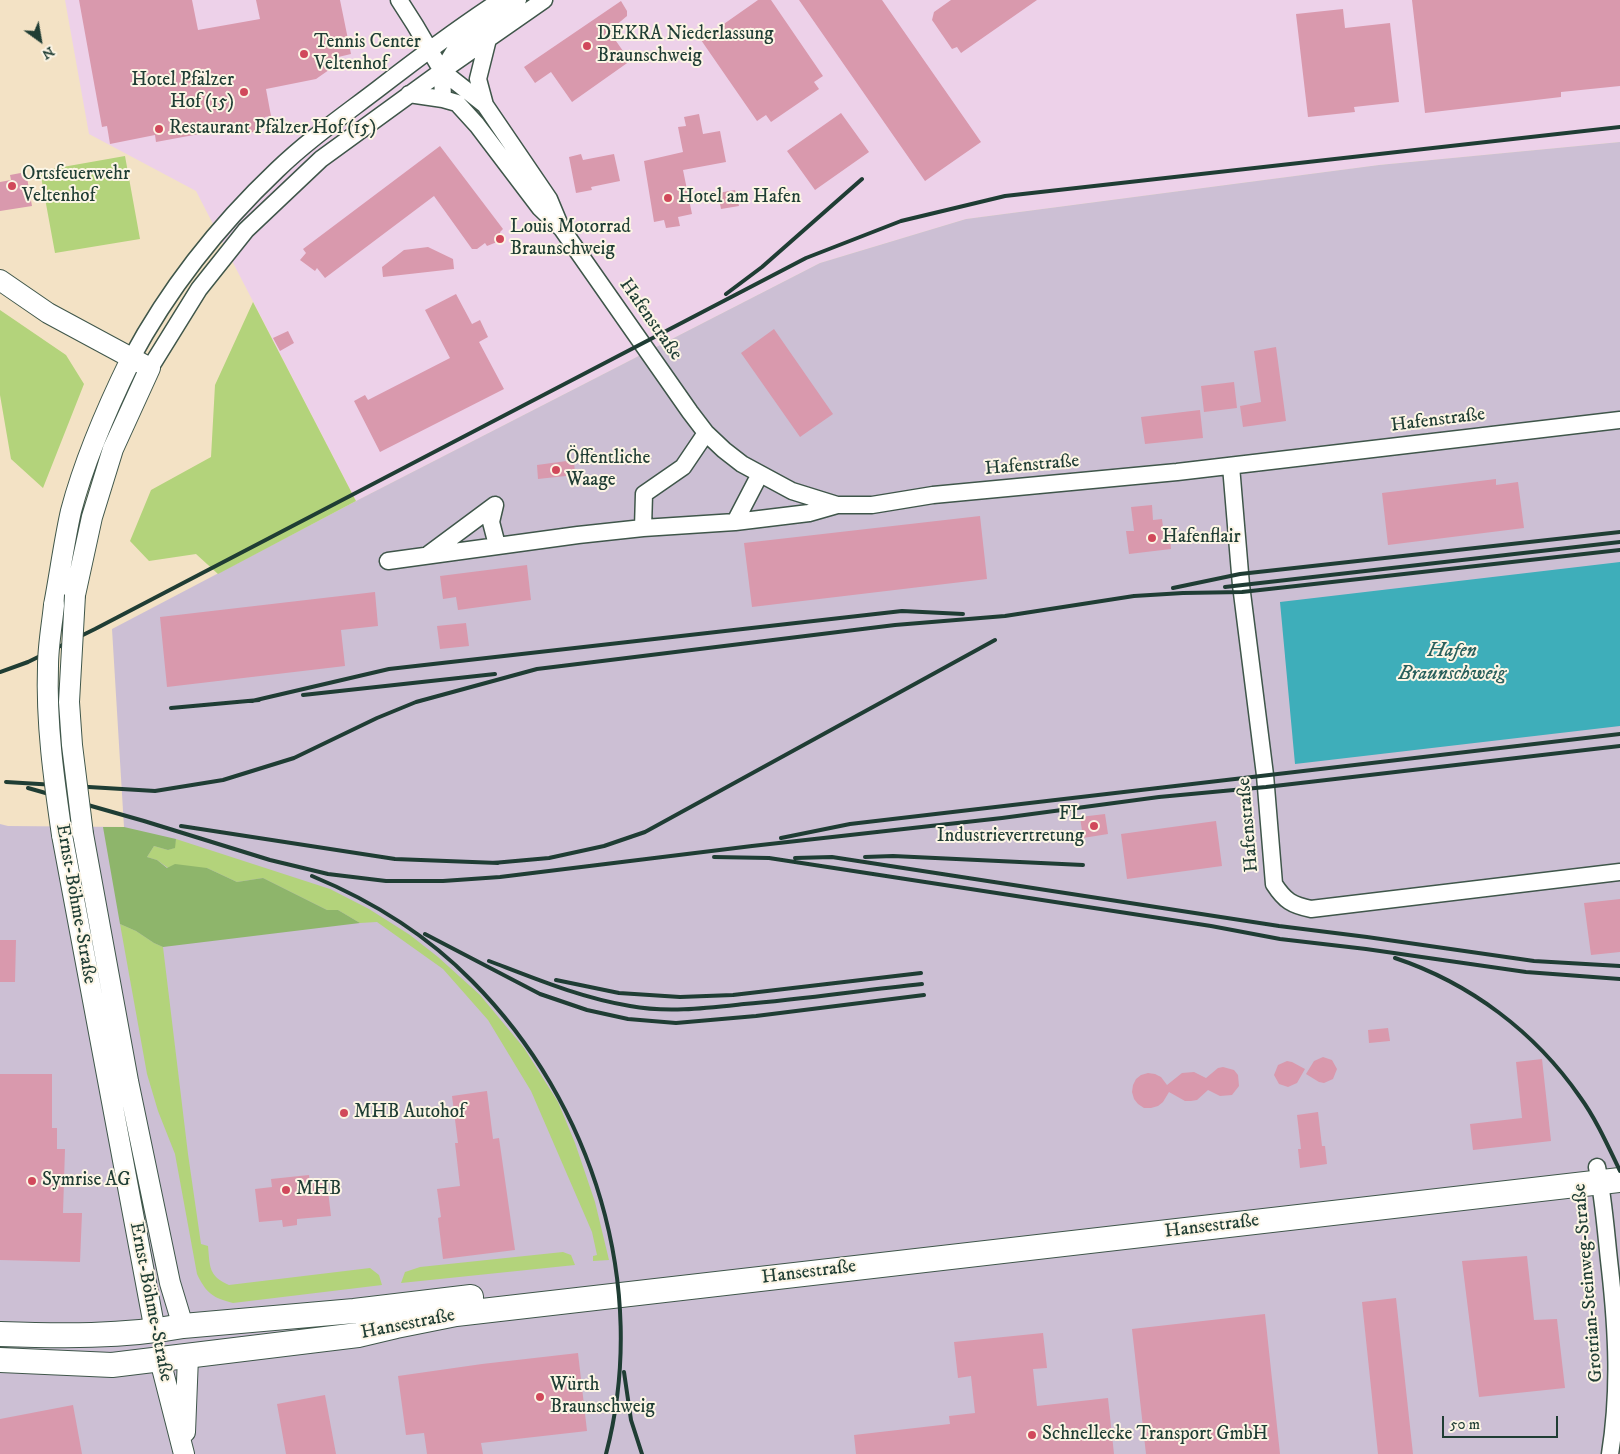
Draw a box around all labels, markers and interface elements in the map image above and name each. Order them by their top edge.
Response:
north arrow [15,15,65,65]
place label: DEKRA Niederlassung Braunschweig [597,24,774,68]
place label: Tennis Center Veltenhof [314,32,421,76]
marker: DEKRA Niederlassung Braunschweig [581,40,593,52]
text: N [38,42,58,63]
marker: Tennis Center Veltenhof [298,48,310,60]
place label: Hotel Pfälzer Hof (15) [131,70,234,114]
marker: Hotel Pfälzer Hof (15) [238,86,250,98]
place label: Restaurant Pfälzer Hof (15) [169,118,376,140]
marker: Restaurant Pfälzer Hof (15) [153,123,165,135]
place label: Ortsfeuerwehr Veltenhof [22,164,130,208]
marker: Ortsfeuerwehr Veltenhof [6,180,18,192]
place label: Hotel am Hafen [678,187,801,209]
marker: Hotel am Hafen [662,192,674,204]
place label: Louis Motorrad Braunschweig [510,217,631,261]
marker: Louis Motorrad Braunschweig [494,233,506,245]
street label: Hafenstraße [613,275,687,365]
street label: Hafenstraße [1390,404,1486,438]
place label: Öffentliche Waage [566,448,650,492]
street label: Hafenstraße [984,451,1080,481]
marker: Öffentliche Waage [550,464,562,476]
place label: Hafenflair [1162,527,1241,549]
marker: Hafenflair [1146,532,1158,544]
water label: Hafen Braunschweig [1398,640,1506,687]
street label: Hafenstraße [1234,777,1264,873]
place label: FL Industrievertretung [937,804,1084,848]
marker: FL Industrievertretung [1088,820,1100,832]
street label: Ernst-Böhme-Straße [50,822,100,986]
place label: MHB Autohof [354,1102,465,1124]
marker: MHB Autohof [338,1107,350,1119]
place label: Symrise AG [42,1170,131,1192]
marker: Symrise AG [26,1175,38,1187]
place label: MHB [296,1179,341,1201]
street label: Grotrian-Steinweg-Straße [1569,1183,1609,1383]
marker: MHB [280,1184,292,1196]
street label: Hansestraße [1163,1210,1261,1244]
street label: Ernst-Böhme-Straße [123,1220,177,1384]
street label: Hansestraße [760,1256,858,1290]
street label: Hansestraße [359,1305,457,1345]
place label: Würth Braunschweig [550,1375,655,1419]
marker: Würth Braunschweig [534,1391,546,1403]
scale bar [1445,1406,1561,1438]
text: 50 m [1450,1415,1480,1434]
place label: Schnellecke Transport GmbH [1042,1424,1268,1446]
marker: Schnellecke Transport GmbH [1026,1429,1038,1441]

